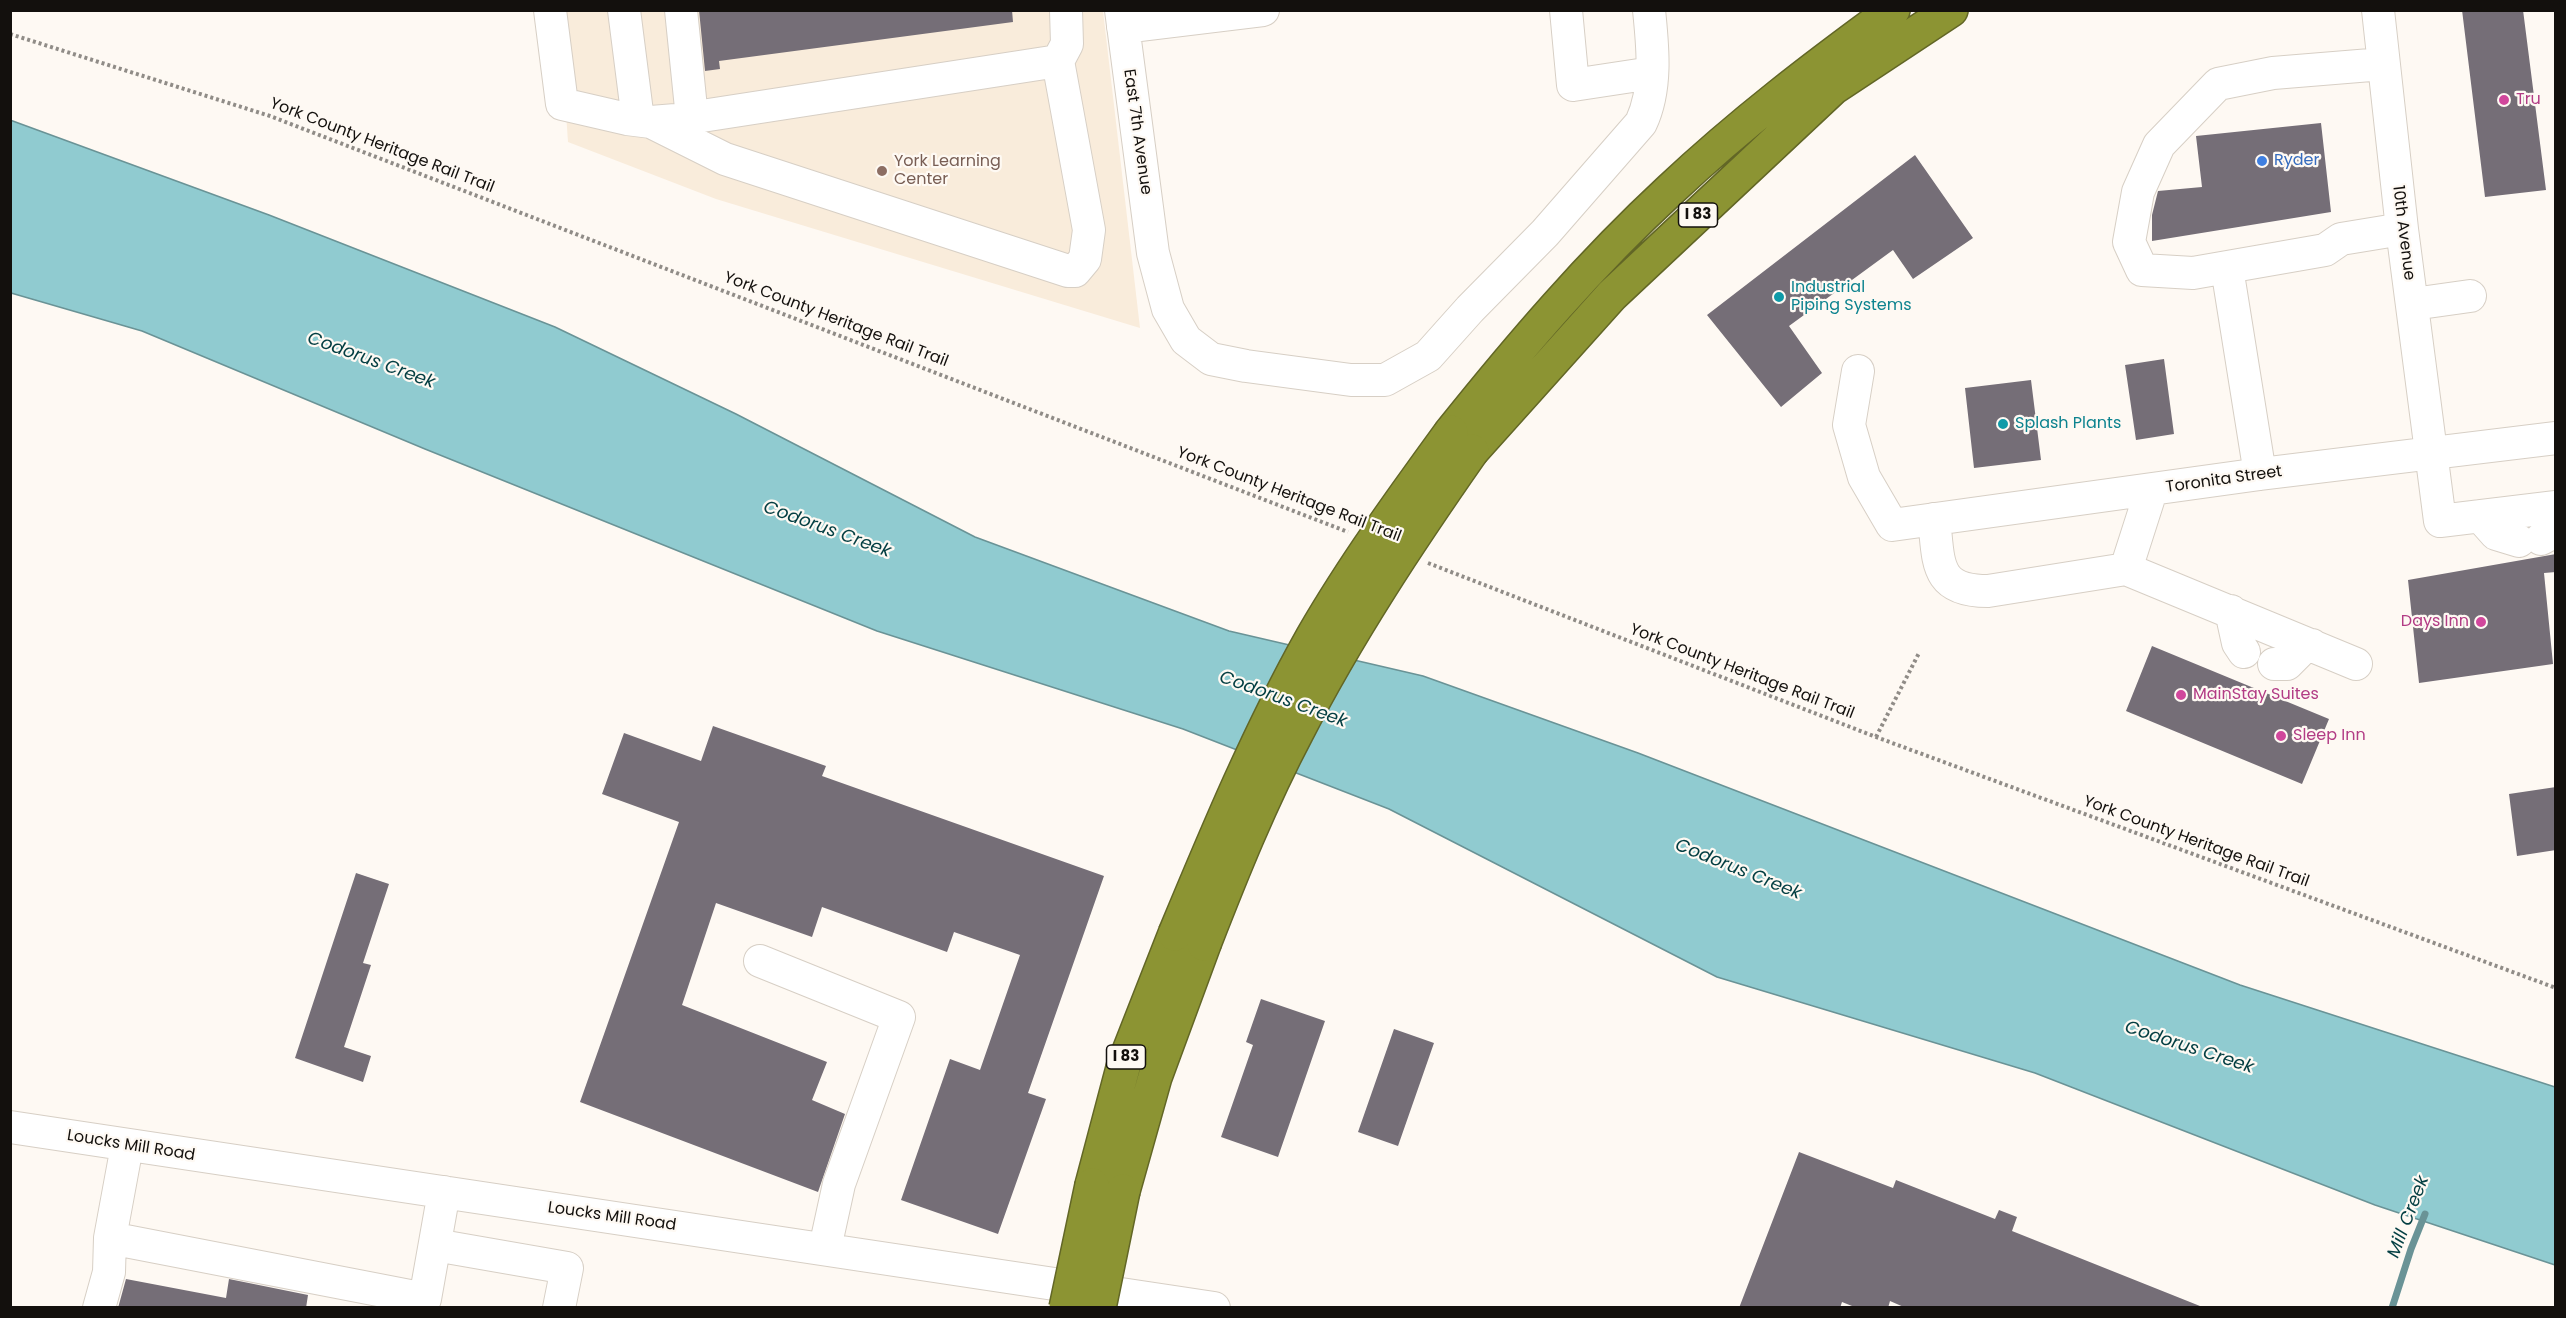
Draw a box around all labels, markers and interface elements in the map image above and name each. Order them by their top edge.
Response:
street label: East 7th Avenue [1119,68,1155,196]
place label: Tru [2516,90,2541,110]
marker: Tru [2497,93,2511,107]
street label: York County Heritage Rail Trail [267,94,497,198]
place label: Ryder [2274,151,2319,171]
place label: York Learning Center [894,152,1001,190]
marker: Ryder [2255,154,2269,168]
marker: York Learning Center [875,164,889,178]
street label: 10th Avenue [2388,184,2418,282]
road number: I 83 [1678,203,1718,227]
street label: York County Heritage Rail Trail [721,268,951,372]
place label: Industrial Piping Systems [1791,278,1912,316]
marker: Industrial Piping Systems [1772,290,1786,304]
water label: Codorus Creek [304,328,438,394]
place label: Splash Plants [2015,414,2121,434]
marker: Splash Plants [1996,417,2010,431]
street label: York County Heritage Rail Trail [1174,443,1404,547]
street label: Toronita Street [2165,462,2283,498]
water label: Codorus Creek [760,497,894,563]
place label: Days Inn [2401,612,2469,632]
marker: Days Inn [2474,615,2488,629]
street label: York County Heritage Rail Trail [1627,620,1857,724]
water label: Codorus Creek [1216,667,1350,733]
place label: MainStay Suites [2193,685,2319,705]
marker: MainStay Suites [2174,688,2188,702]
place label: Sleep Inn [2293,726,2366,746]
marker: Sleep Inn [2274,729,2288,743]
street label: York County Heritage Rail Trail [2081,792,2311,892]
water label: Codorus Creek [1672,835,1804,905]
water label: Codorus Creek [2122,1017,2256,1079]
road number: I 83 [1106,1045,1146,1069]
street label: Loucks Mill Road [66,1126,196,1166]
water label: Mill Creek [2383,1173,2435,1261]
street label: Loucks Mill Road [547,1198,677,1236]

